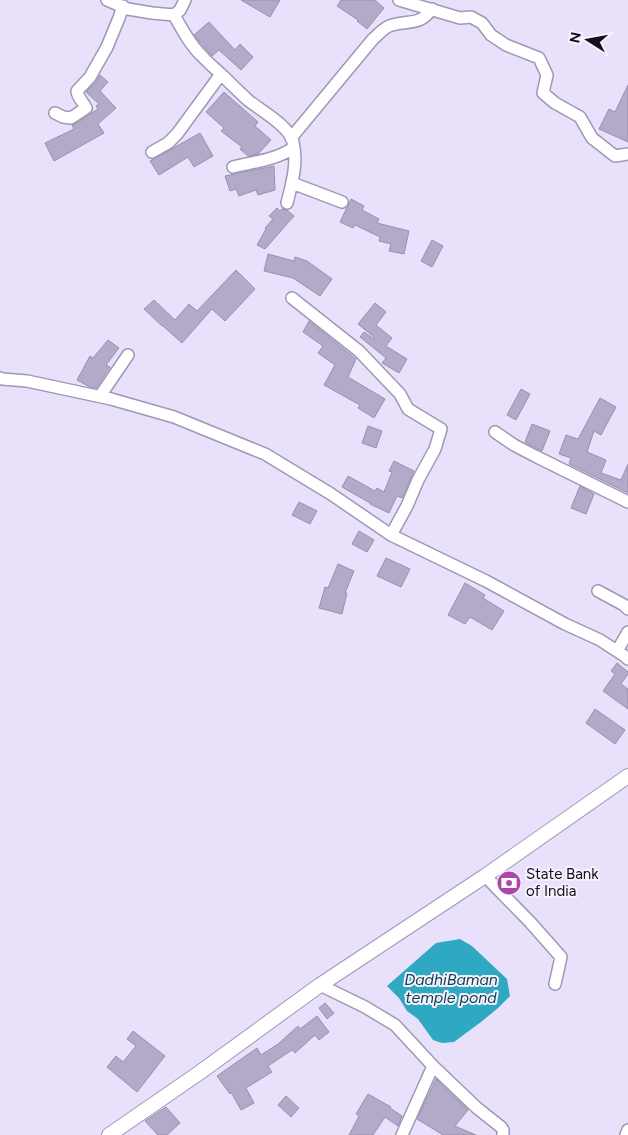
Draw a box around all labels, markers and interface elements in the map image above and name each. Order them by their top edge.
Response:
north arrow [563,15,613,65]
text: N [566,31,585,45]
place label: State Bank of India [526,865,599,900]
bank icon: State Bank of India [496,870,522,896]
water label: DadhiBaman temple pond [404,970,498,1007]

